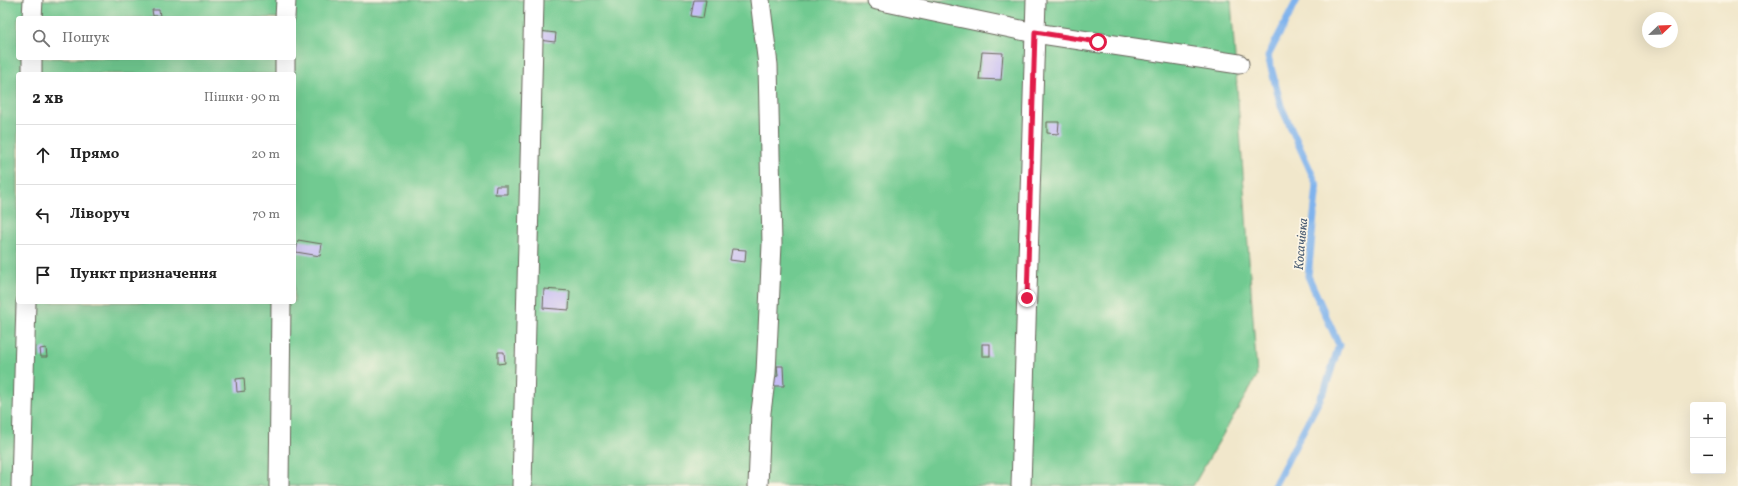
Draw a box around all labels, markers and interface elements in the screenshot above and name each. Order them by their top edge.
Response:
north arrow [1642,12,1678,48]
search box [16,16,296,60]
icon: search [30,27,52,49]
text: Пошук [62,28,110,49]
route start [1089,33,1107,51]
text: 2 хв [32,87,64,110]
text: Пішки · 90 m [204,89,280,107]
icon: ahead [32,144,54,166]
text: Прямо [70,144,119,165]
text: 20 m [251,146,280,164]
icon: left [32,204,54,226]
text: Ліворуч [70,204,130,225]
text: 70 m [252,206,280,224]
water label: Косачівка [1291,217,1313,271]
icon: arrive [32,264,54,286]
text: Пункт призначення [70,264,217,285]
route end [1018,289,1036,307]
map controls [1690,402,1726,474]
button: + [1690,402,1726,438]
button: − [1690,438,1726,474]

